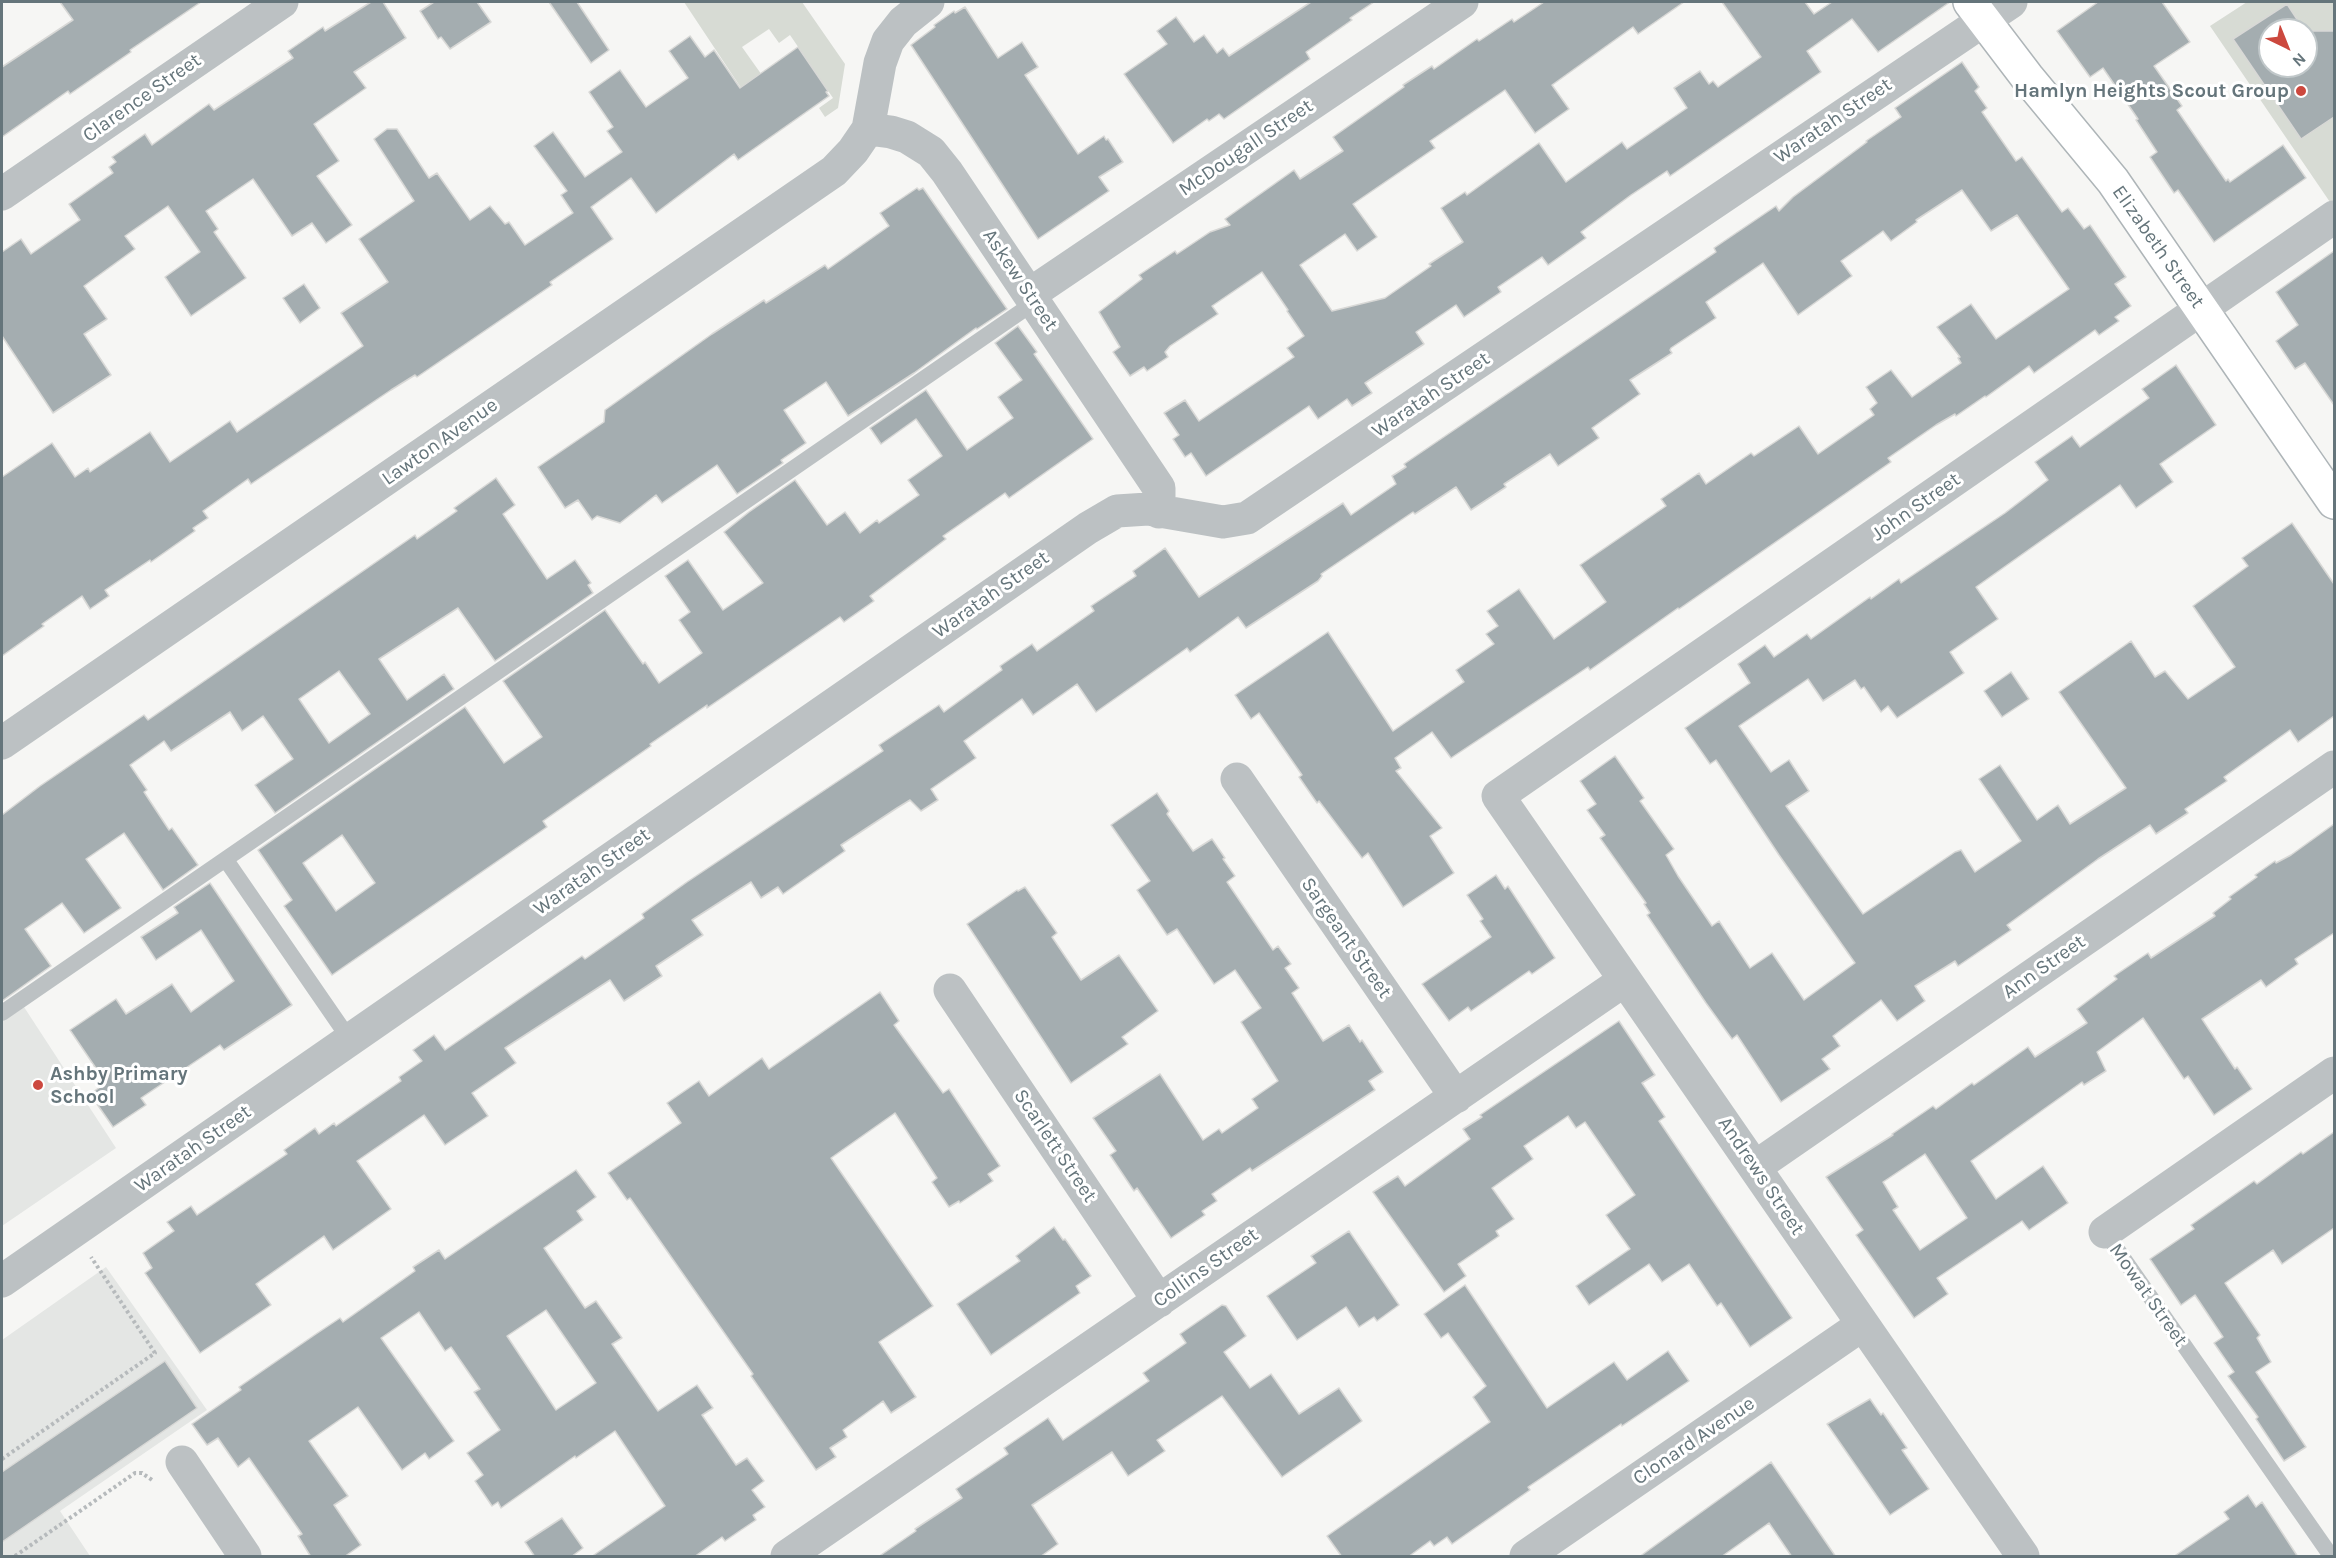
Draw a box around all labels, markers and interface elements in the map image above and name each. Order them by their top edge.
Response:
north arrow [2258,18,2318,78]
street label: Clarence Street [78,48,206,148]
text: N [2289,49,2310,71]
street label: Waratah Street [1770,73,1896,169]
place label: Hamlyn Heights Scout Group [2014,79,2289,103]
marker: Hamlyn Heights Scout Group [2294,84,2308,98]
street label: McDougall Street [1174,94,1318,202]
street label: Elizabeth Street [2107,181,2209,313]
street label: Askew Street [977,225,1063,335]
street label: Waratah Street [1368,347,1494,443]
street label: Lawton Avenue [377,393,503,491]
street label: John Street [1867,468,1965,546]
street label: Waratah Street [928,546,1054,644]
street label: Waratah Street [529,823,655,921]
street label: Sargeant Street [1295,873,1397,1003]
street label: Ann Street [1998,930,2090,1004]
place label: Ashby Primary School [50,1062,188,1109]
marker: Ashby Primary School [31,1078,45,1092]
street label: Scarlett Street [1008,1085,1102,1207]
street label: Waratah Street [130,1100,256,1198]
street label: Andrews Street [1713,1112,1809,1240]
street label: Collins Street [1149,1223,1263,1313]
street label: Mowat Street [2104,1239,2192,1351]
street label: Clonard Avenue [1629,1391,1759,1491]

